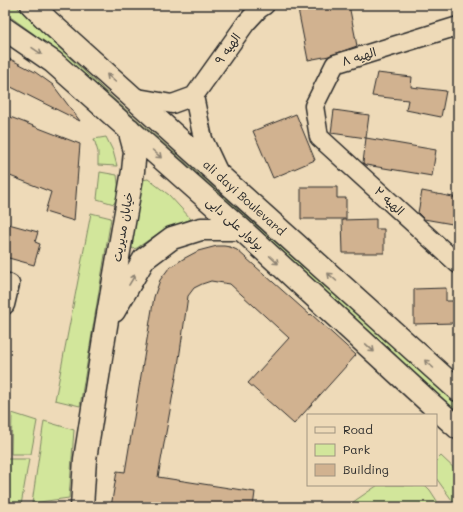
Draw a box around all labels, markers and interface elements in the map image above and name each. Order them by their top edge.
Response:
street label: الهیه ۹ [211,30,244,67]
street label: الهیه ۸ [339,43,378,69]
one-way arrow [31,47,42,55]
one-way arrow [106,74,116,83]
one-way arrow [152,149,162,159]
street label: ali dayi Boulevard [200,156,290,239]
street label: الهیه ۲ [371,182,408,218]
street label: خیابان مدیریت [108,191,137,263]
street label: بولوار علی دایی [203,193,268,254]
one-way arrow [269,255,279,265]
one-way arrow [327,272,337,282]
one-way arrow [128,274,136,286]
one-way arrow [365,343,375,353]
one-way arrow [424,359,434,368]
legend [307,414,437,486]
text: Road [343,421,373,437]
text: Park [343,441,370,457]
text: Building [343,461,389,477]

